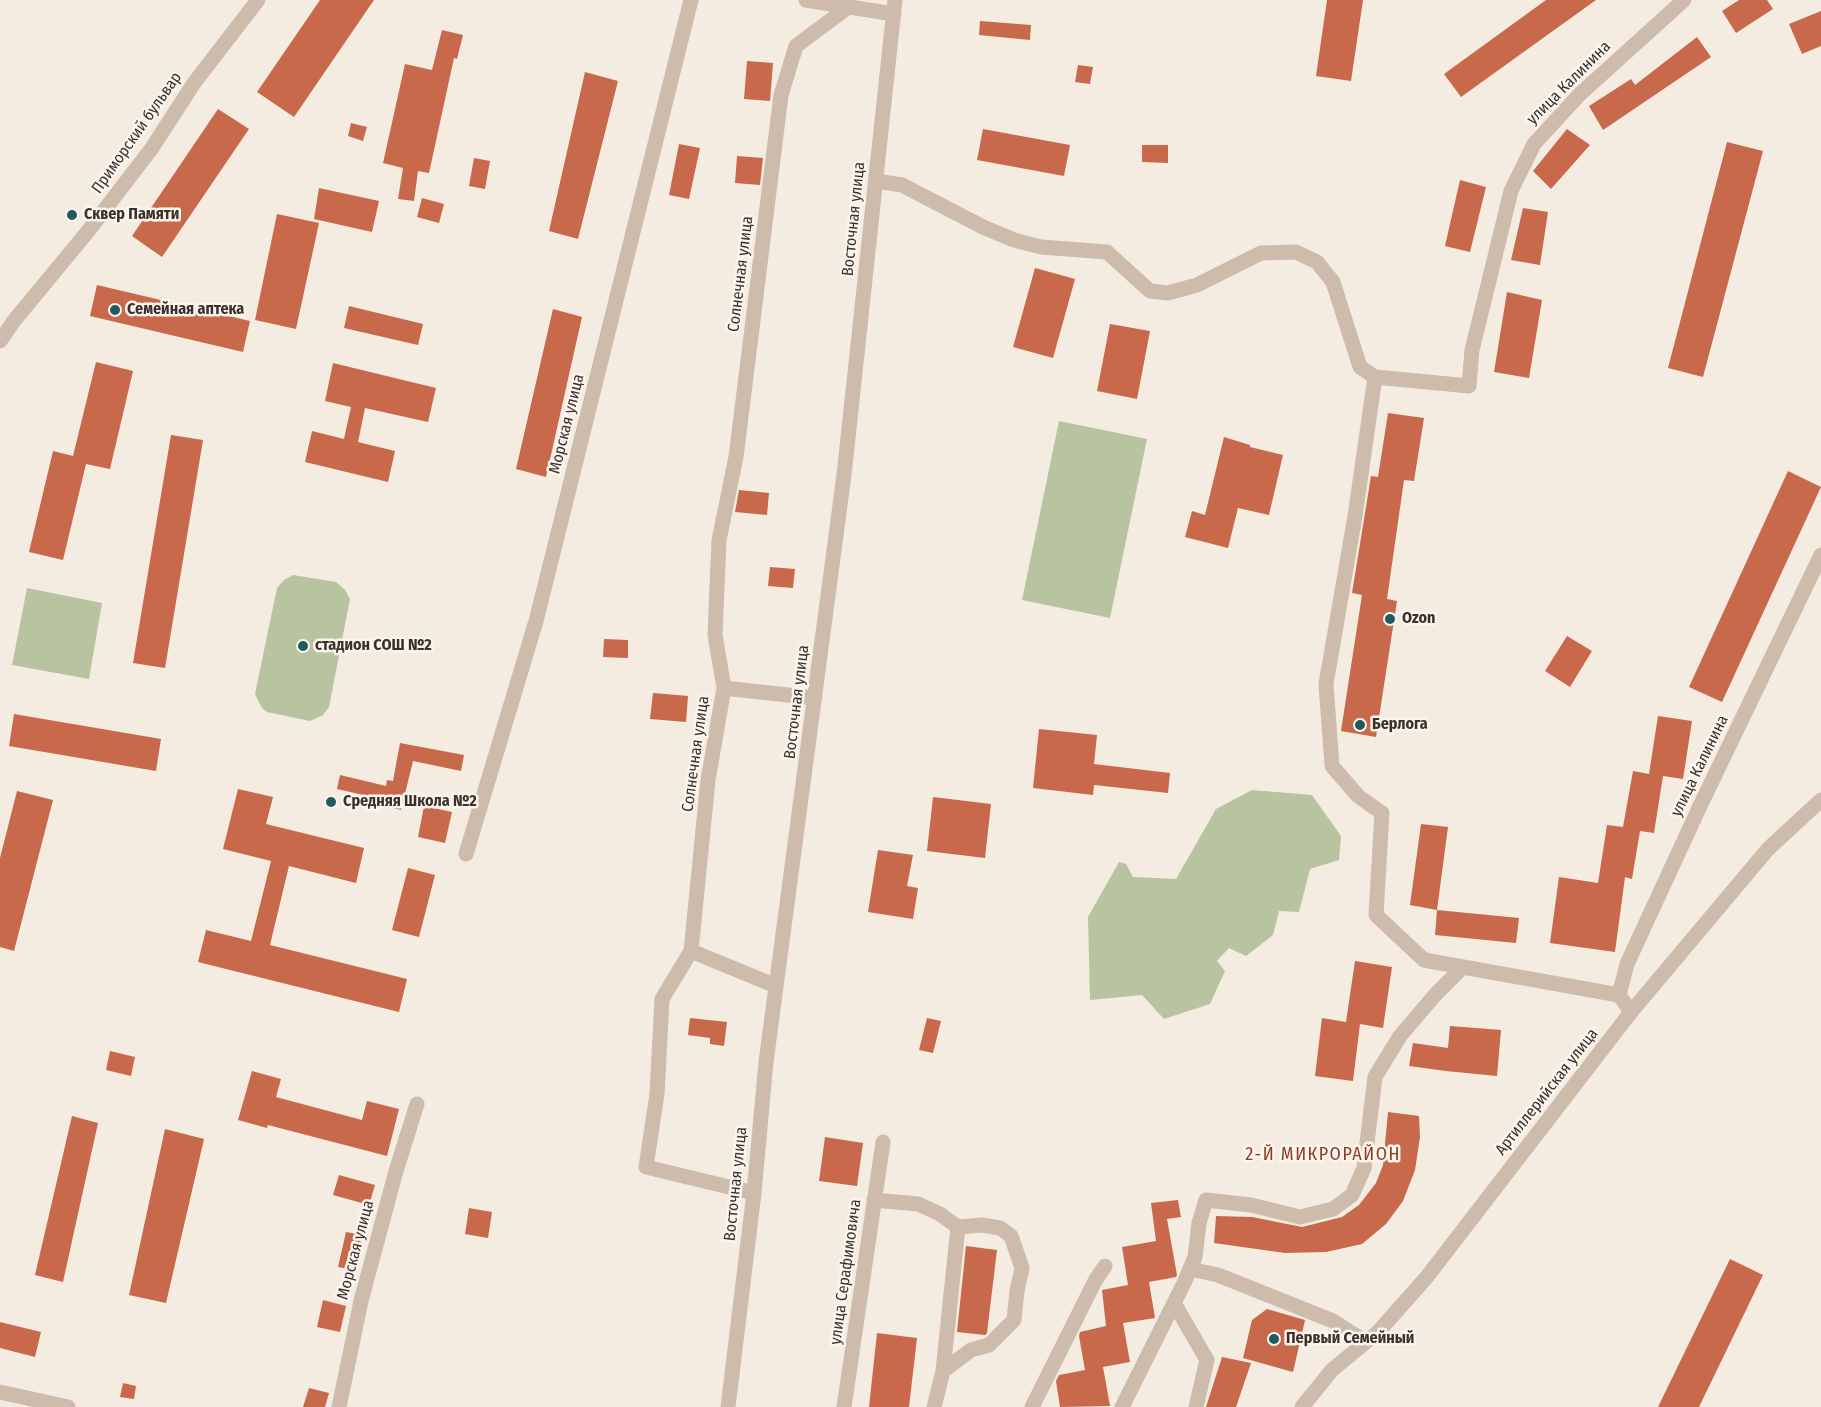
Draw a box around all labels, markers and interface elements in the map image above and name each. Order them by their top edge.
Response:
street label: улица Калинина [1523,37,1615,129]
street label: Приморский бульвар [88,69,186,197]
street label: Восточная улица [838,161,870,277]
place label: Сквер Памяти [84,205,179,225]
marker: Сквер Памяти [65,208,79,222]
street label: Солнечная улица [724,215,758,333]
place label: Семейная аптека [127,300,244,320]
marker: Семейная аптека [108,303,122,317]
street label: Морская улица [545,372,589,476]
place label: Ozon [1402,609,1435,629]
marker: Ozon [1383,612,1397,626]
place label: стадион СОШ №2 [315,636,432,656]
marker: стадион СОШ №2 [296,639,310,653]
street label: Восточная улица [780,644,814,760]
street label: Солнечная улица [678,695,714,813]
street label: улица Калинина [1667,712,1733,820]
place label: Берлога [1372,715,1428,735]
marker: Берлога [1353,718,1367,732]
place label: Средняя Школа №2 [343,792,477,812]
marker: Средняя Школа №2 [324,795,338,809]
street label: Артиллерийская улица [1492,1025,1602,1159]
street label: Восточная улица [720,1126,752,1242]
district label: 2-Й МИКРОРАЙОН [1245,1144,1401,1166]
street label: Морская улица [334,1198,378,1302]
street label: улица Серафимовича [826,1198,866,1346]
place label: Первый Семейный [1286,1329,1414,1349]
marker: Первый Семейный [1267,1332,1281,1346]

